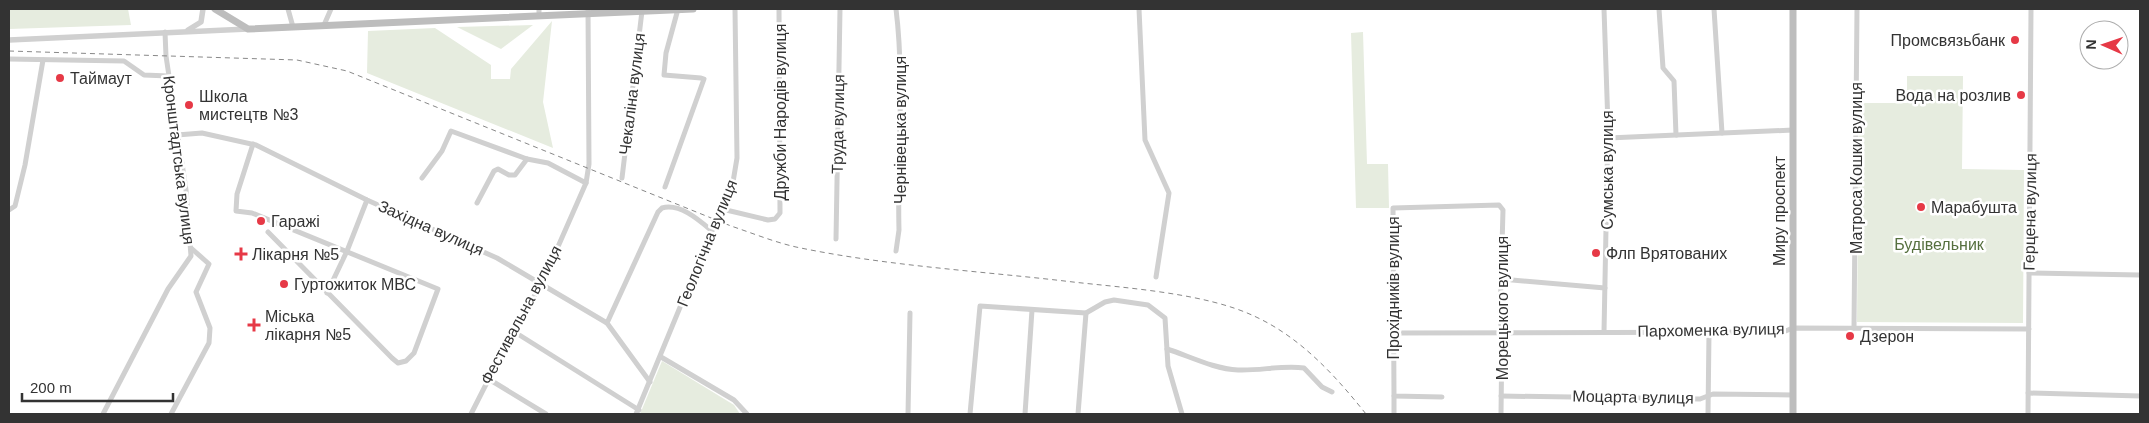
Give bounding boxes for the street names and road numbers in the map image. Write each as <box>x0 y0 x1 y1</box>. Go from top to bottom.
street label: Дружби Народів вулиця <box>772 24 789 200</box>
street label: Чекаліна вулиця <box>616 32 648 156</box>
street label: Чернівецька вулиця <box>892 56 909 204</box>
street label: Кронштадтська вулиця <box>160 74 198 246</box>
street label: Труда вулиця <box>829 74 847 174</box>
street label: Матроса Кошки вулиця <box>1848 82 1865 254</box>
street label: Сумська вулиця <box>1599 110 1616 230</box>
street label: Герцена вулиця <box>2020 153 2040 271</box>
street label: Миру проспект <box>1771 155 1788 266</box>
street label: Геологічна вулиця <box>674 177 740 309</box>
street label: Західна вулиця <box>376 197 486 259</box>
street label: Прохідників вулиця <box>1385 216 1402 360</box>
street label: Морецького вулиця <box>1494 236 1511 380</box>
street label: Фестивальна вулиця <box>477 243 565 387</box>
street label: Пархоменка вулиця <box>1637 320 1785 340</box>
street label: Моцарта вулиця <box>1572 387 1694 407</box>

